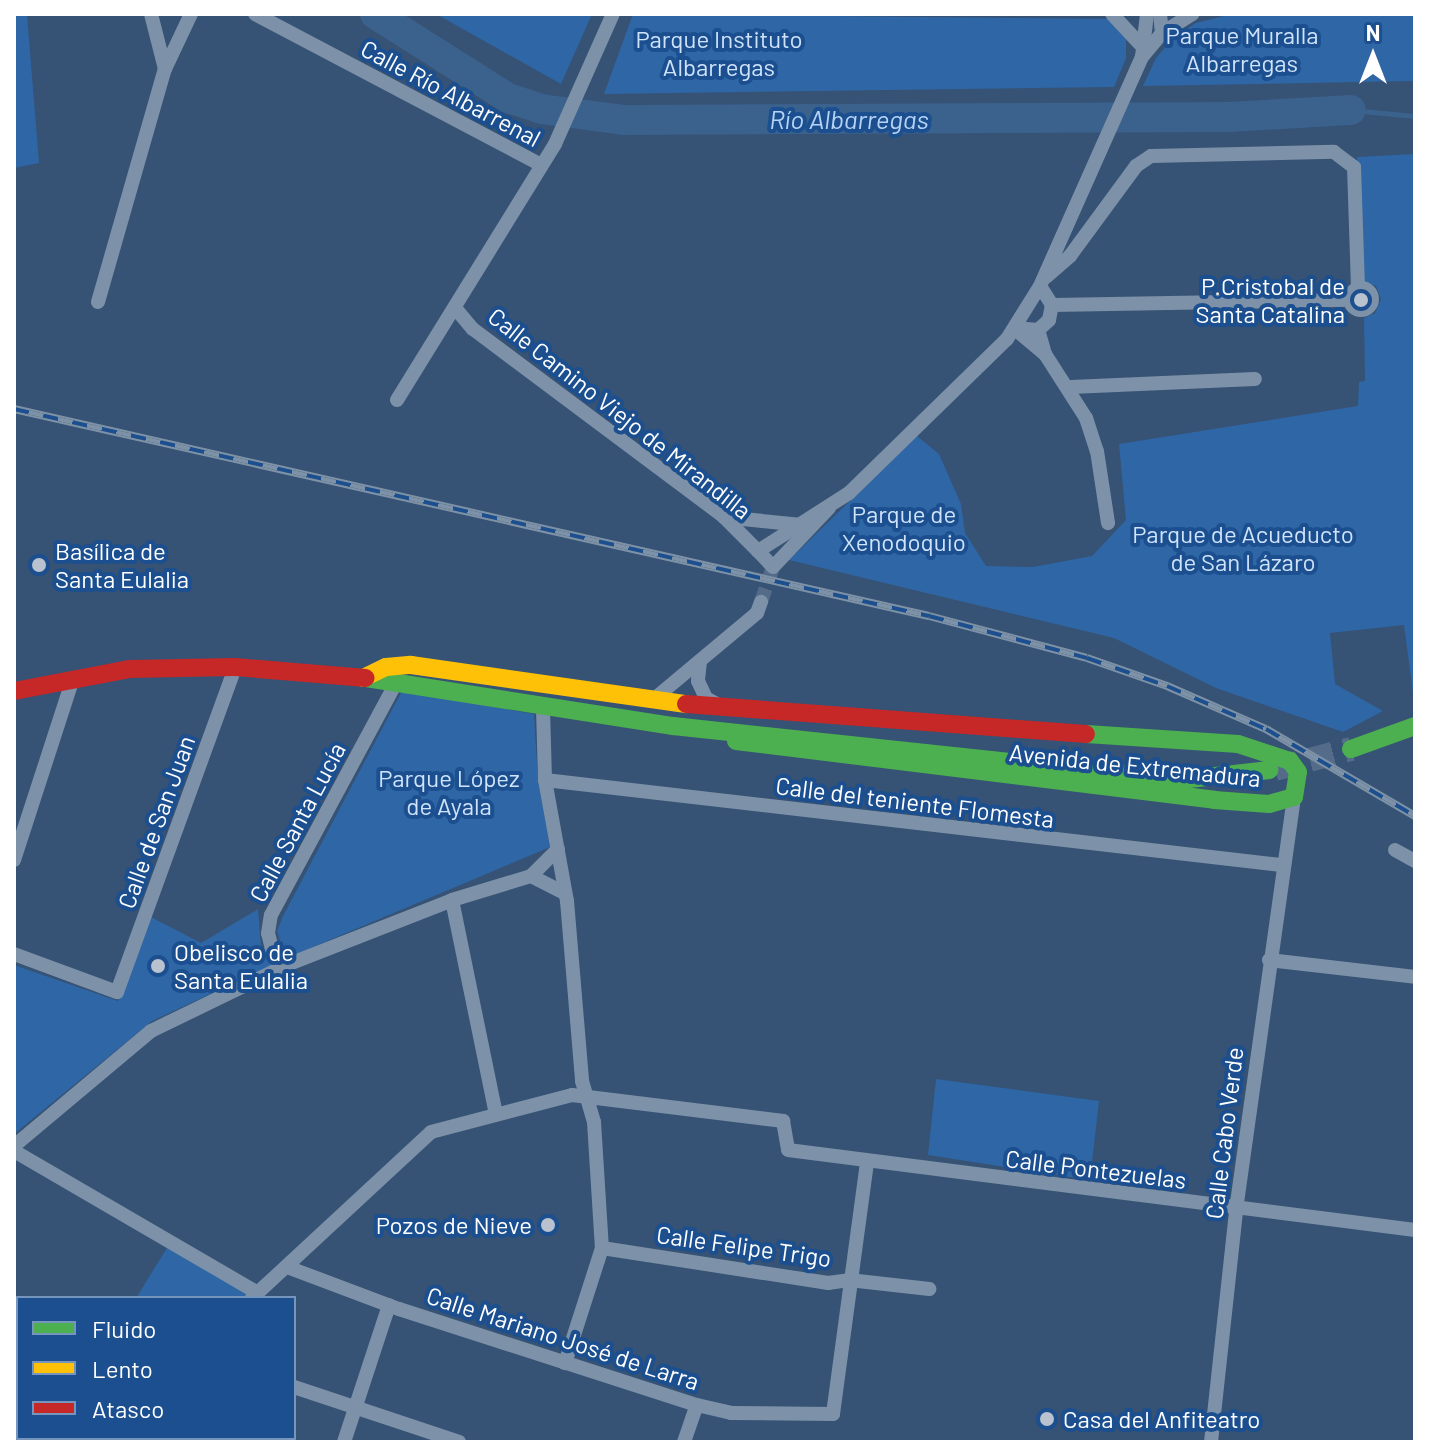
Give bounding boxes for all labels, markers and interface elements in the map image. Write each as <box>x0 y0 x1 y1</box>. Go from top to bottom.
north arrow <box>1333 16 1413 96</box>
text: N <box>1366 19 1380 45</box>
park label: Parque Muralla Albarregas <box>1166 21 1318 77</box>
park label: Parque Instituto Albarregas <box>635 25 803 81</box>
street label: Calle Río Albarrenal <box>356 34 546 152</box>
water label: Río Albarregas <box>769 103 929 135</box>
place label: P.Cristobal de Santa Catalina <box>1196 272 1345 328</box>
marker: P.Cristobal de Santa Catalina <box>1352 291 1370 309</box>
street label: Calle Camino Viejo de Mirandilla <box>483 301 757 525</box>
park label: Parque de Xenodoquio <box>842 500 966 556</box>
park label: Parque de Acueducto de San Lázaro <box>1132 520 1354 576</box>
place label: Basílica de Santa Eulalia <box>55 537 189 593</box>
marker: Basílica de Santa Eulalia <box>30 556 48 574</box>
street label: Calle de San Juan <box>111 732 201 912</box>
street label: Calle Santa Lucía <box>243 737 351 907</box>
street label: Avenida de Extremadura <box>1008 737 1262 793</box>
park label: Parque López de Ayala <box>378 764 520 820</box>
street label: Calle del teniente Flomesta <box>774 771 1056 833</box>
place label: Obelisco de Santa Eulalia <box>174 938 308 994</box>
marker: Obelisco de Santa Eulalia <box>149 957 167 975</box>
street label: Calle Cabo Verde <box>1199 1045 1249 1221</box>
street label: Calle Pontezuelas <box>1004 1144 1188 1194</box>
place label: Pozos de Nieve <box>376 1211 532 1239</box>
marker: Pozos de Nieve <box>539 1216 557 1234</box>
street label: Calle Felipe Trigo <box>655 1219 833 1273</box>
street label: Calle Mariano José de Larra <box>423 1280 703 1396</box>
legend <box>16 1296 296 1440</box>
text: Fluido <box>92 1314 156 1343</box>
text: Lento <box>92 1354 153 1383</box>
text: Atasco <box>92 1394 164 1423</box>
place label: Casa del Anfiteatro <box>1063 1405 1260 1433</box>
marker: Casa del Anfiteatro <box>1038 1410 1056 1428</box>

